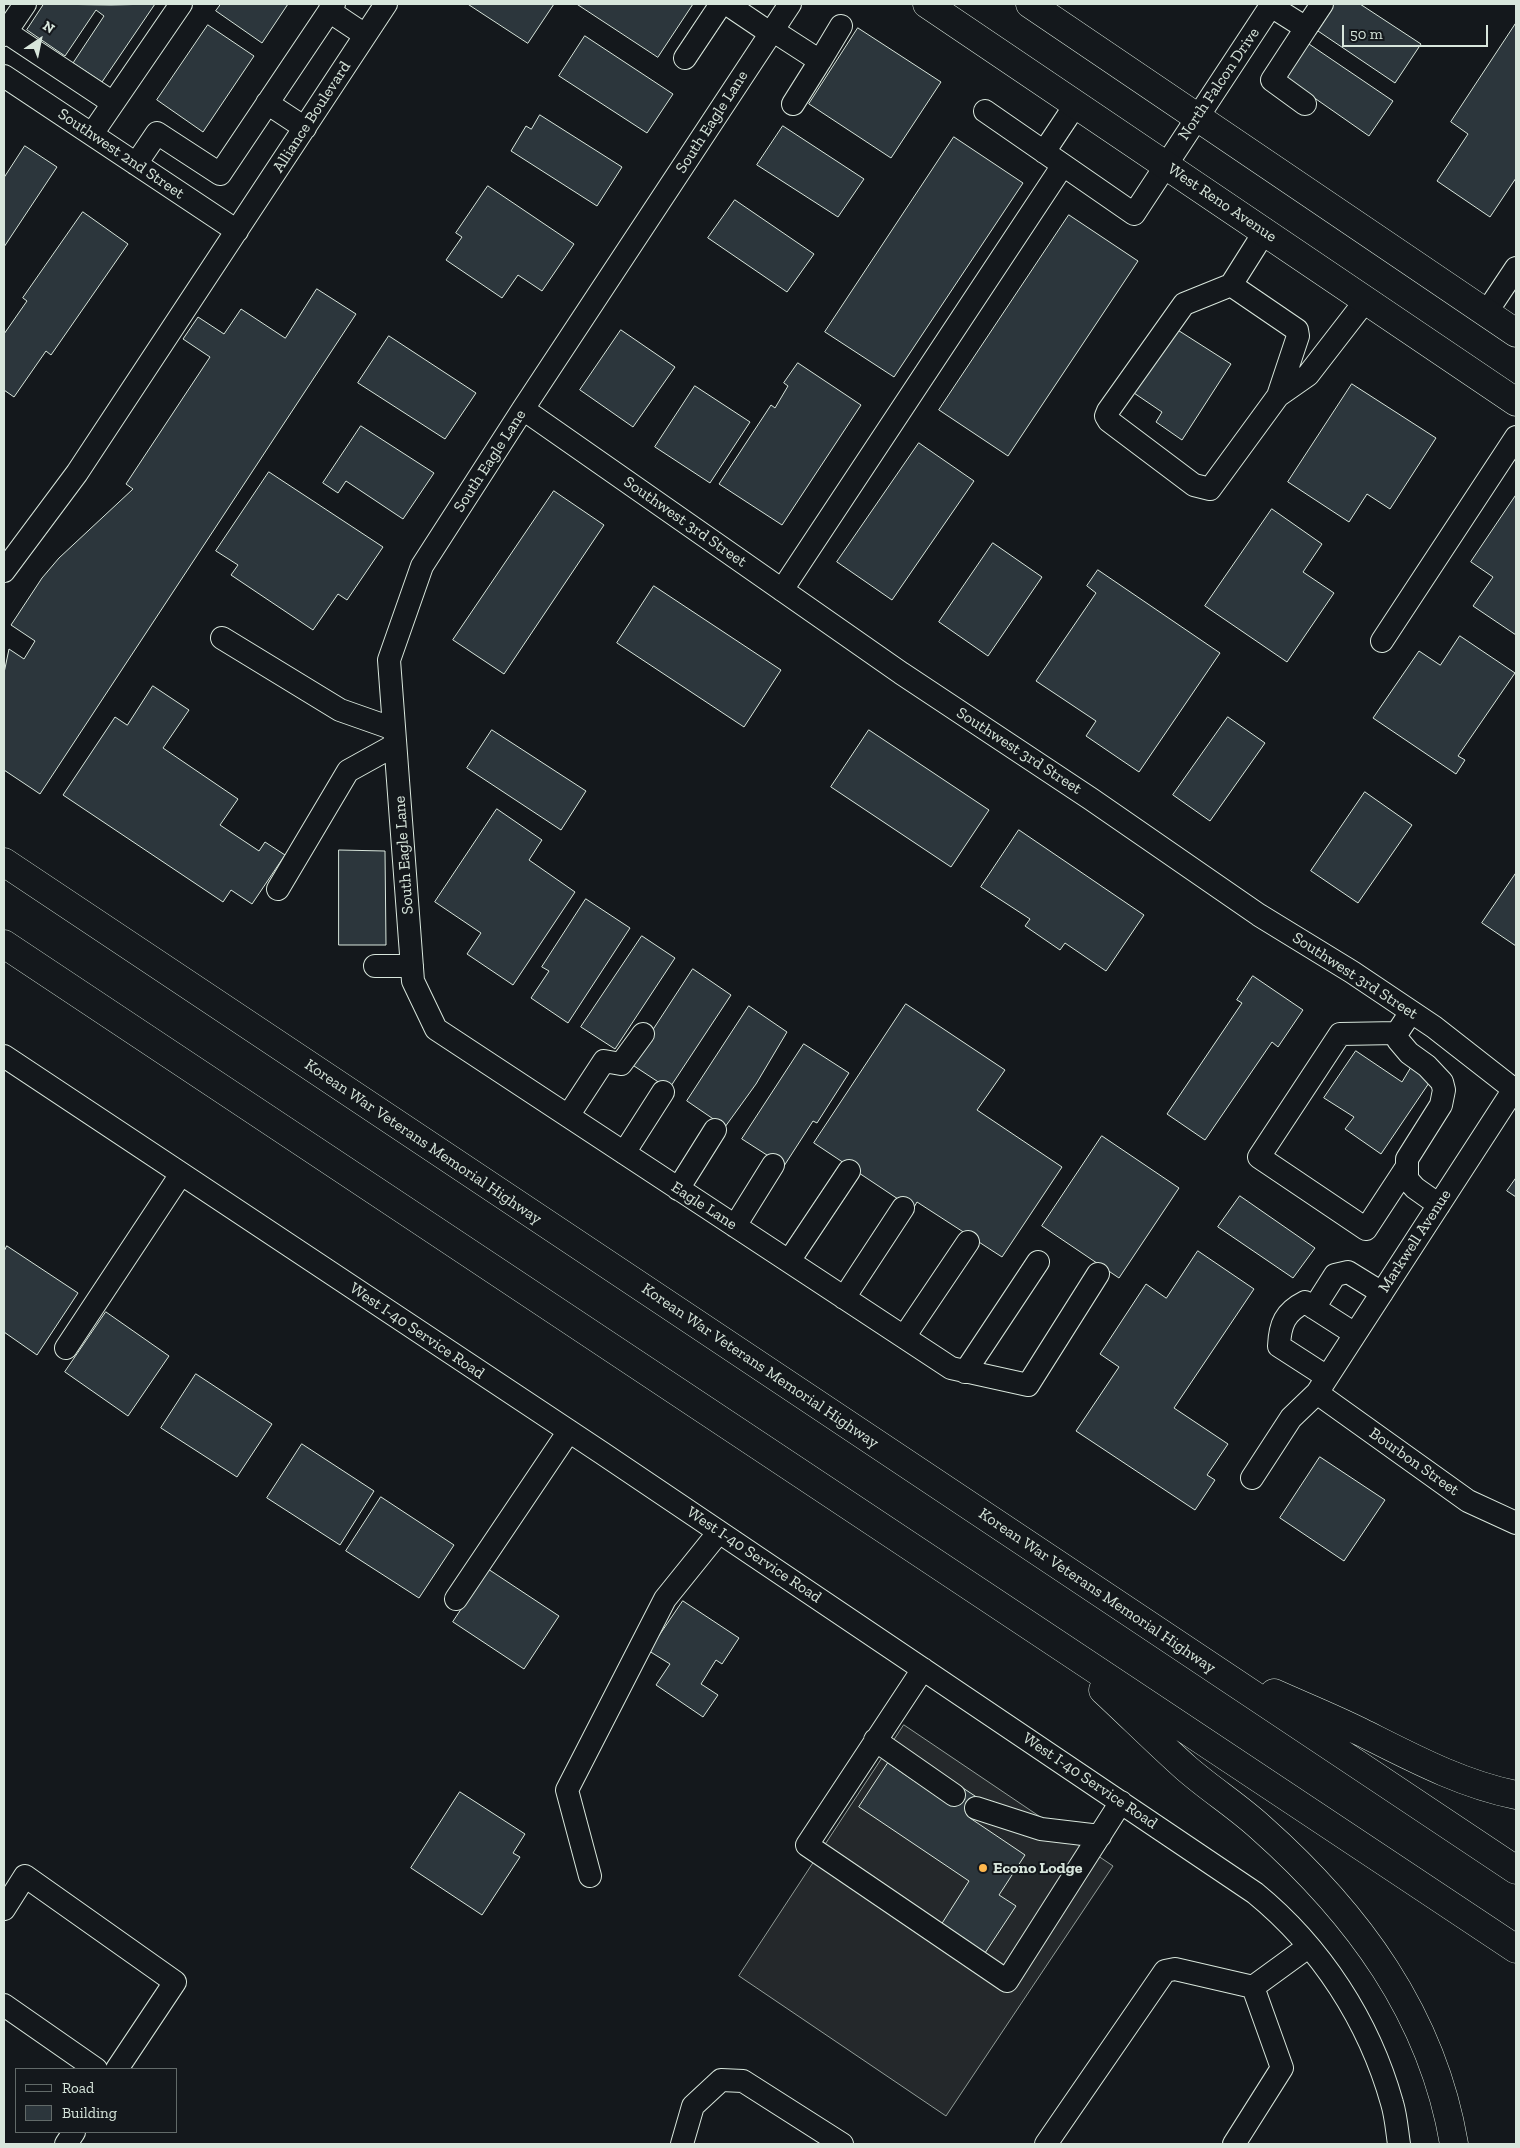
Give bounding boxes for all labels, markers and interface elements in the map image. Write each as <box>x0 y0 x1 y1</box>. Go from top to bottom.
north arrow <box>15 15 65 65</box>
scale bar <box>1345 15 1491 47</box>
text: N <box>39 17 58 37</box>
street label: North Falcon Drive <box>1174 24 1264 144</box>
text: 50 m <box>1350 25 1383 43</box>
street label: Alliance Boulevard <box>269 58 355 176</box>
street label: South Eagle Lane <box>672 67 752 177</box>
street label: Southwest 2nd Street <box>54 105 188 203</box>
street label: West Reno Avenue <box>1164 159 1280 247</box>
street label: South Eagle Lane <box>450 406 530 516</box>
street label: Southwest 3rd Street <box>620 472 750 572</box>
street label: Southwest 3rd Street <box>953 703 1085 799</box>
street label: South Eagle Lane <box>390 795 418 915</box>
street label: Southwest 3rd Street <box>1289 928 1421 1024</box>
street label: Korean War Veterans Memorial Highway <box>301 1055 545 1229</box>
street label: Eagle Lane <box>668 1178 740 1234</box>
street label: Markwell Avenue <box>1375 1186 1455 1296</box>
street label: West I-40 Service Road <box>346 1279 488 1383</box>
street label: Korean War Veterans Memorial Highway <box>638 1279 882 1453</box>
street label: Bourbon Street <box>1365 1424 1463 1500</box>
street label: West I-40 Service Road <box>683 1503 825 1607</box>
street label: Korean War Veterans Memorial Highway <box>975 1504 1219 1678</box>
street label: West I-40 Service Road <box>1019 1729 1161 1833</box>
place label: Econo Lodge <box>993 1858 1082 1878</box>
marker: Econo Lodge <box>977 1862 989 1874</box>
legend <box>15 2068 178 2133</box>
text: Road <box>62 2079 94 2097</box>
text: Building <box>62 2104 117 2122</box>

